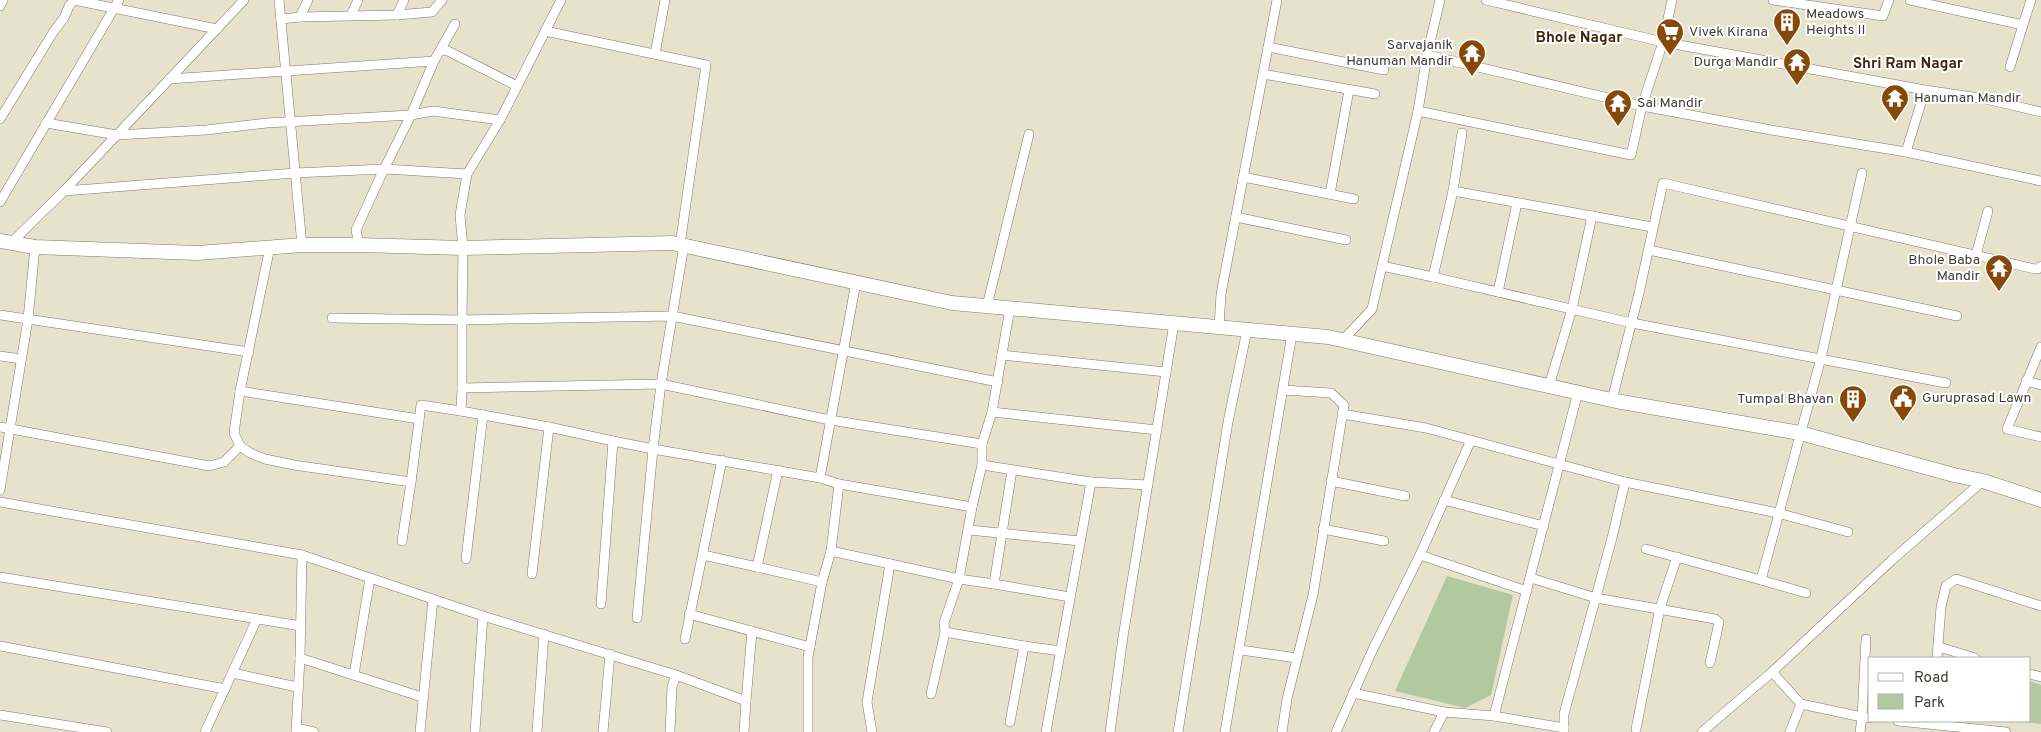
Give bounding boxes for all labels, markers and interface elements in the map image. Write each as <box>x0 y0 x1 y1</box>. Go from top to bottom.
place label: Meadows Heights II <box>1806 6 1865 39</box>
building icon: Meadows Heights II <box>1772 7 1802 46</box>
supermarket icon: Vivek Kirana <box>1655 17 1685 56</box>
place label: Vivek Kirana <box>1689 24 1768 41</box>
district label: Bhole Nagar <box>1536 29 1623 48</box>
place label: Sarvajanik Hanuman Mandir <box>1346 37 1454 70</box>
temple icon: Sarvajanik Hanuman Mandir <box>1457 38 1487 77</box>
temple icon: Durga Mandir <box>1782 47 1812 86</box>
place label: Durga Mandir <box>1693 54 1779 71</box>
district label: Shri Ram Nagar <box>1853 55 1964 74</box>
temple icon: Hanuman Mandir <box>1880 83 1910 122</box>
temple icon: Sai Mandir <box>1603 88 1633 127</box>
place label: Hanuman Mandir <box>1914 90 2021 107</box>
place label: Sai Mandir <box>1637 95 1703 112</box>
place label: Bhole Baba Mandir <box>1908 252 1981 285</box>
temple icon: Bhole Baba Mandir <box>1984 253 2014 292</box>
public building icon: Guruprasad Lawn <box>1888 383 1918 422</box>
building icon: Tumpal Bhavan <box>1838 384 1868 423</box>
place label: Guruprasad Lawn <box>1922 390 2031 407</box>
place label: Tumpal Bhavan <box>1737 391 1834 408</box>
legend <box>1868 657 2031 722</box>
text: Road <box>1914 669 1949 688</box>
text: Park <box>1914 694 1945 713</box>

